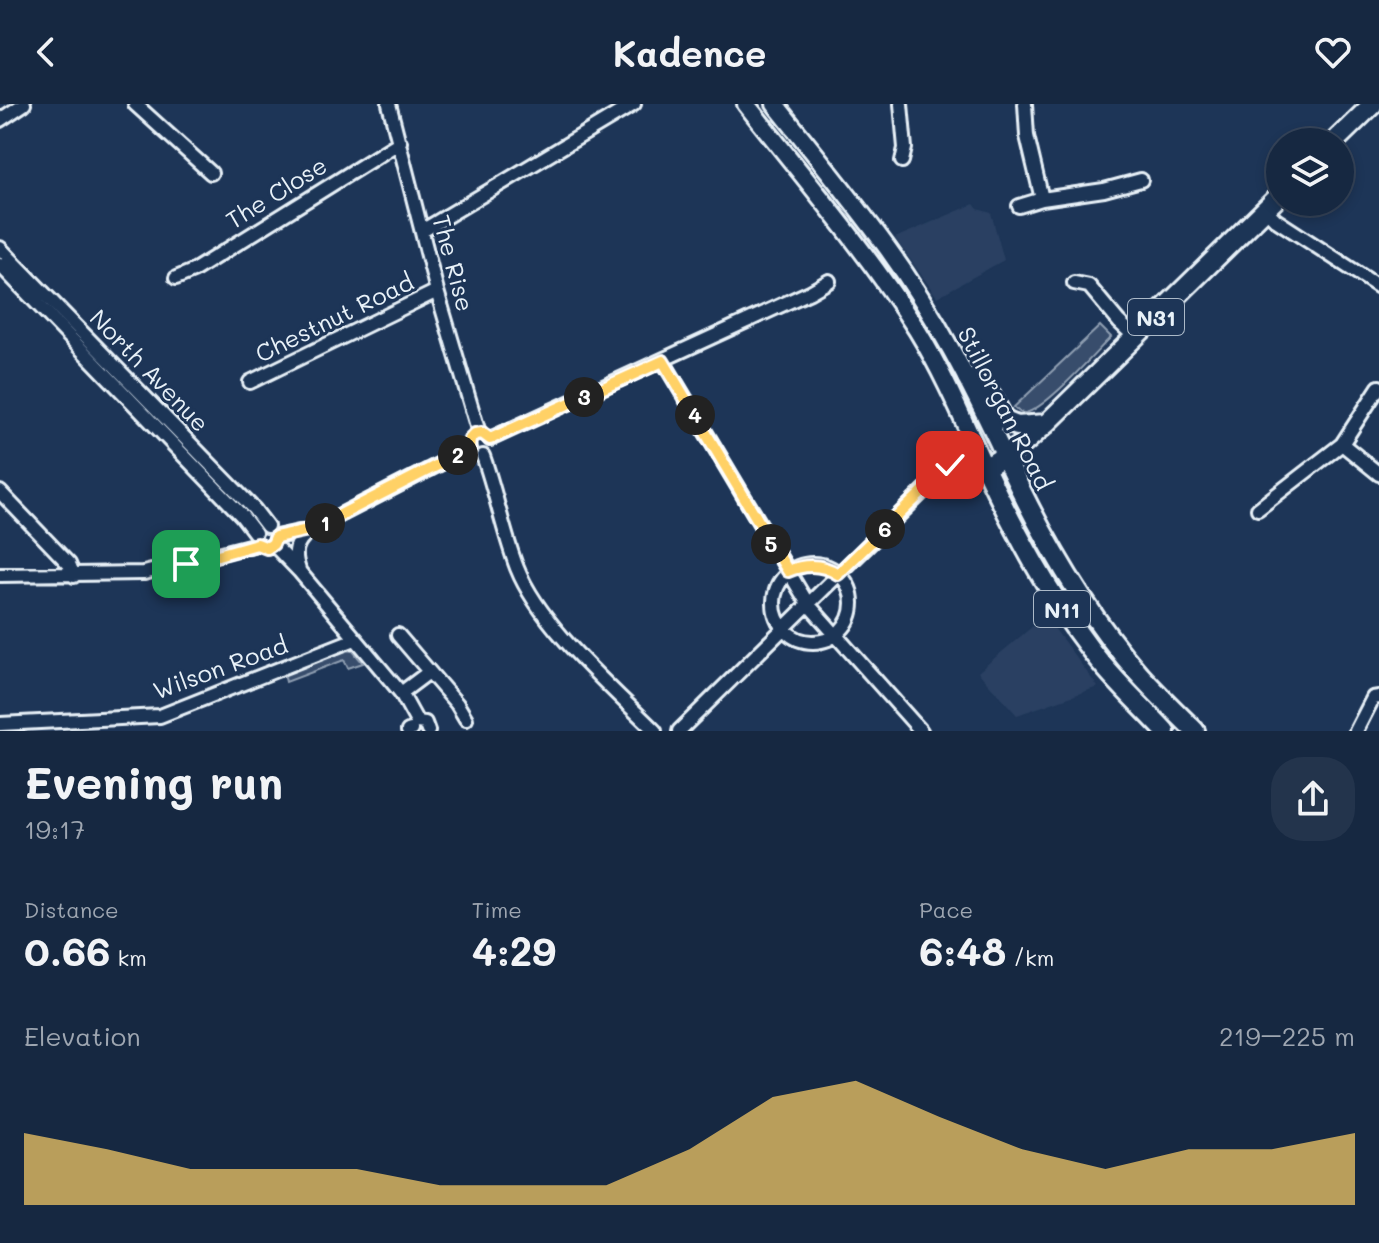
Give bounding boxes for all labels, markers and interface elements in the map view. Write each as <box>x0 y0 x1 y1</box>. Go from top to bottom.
text: Kadence <box>613 29 766 76</box>
icon: back <box>24 30 68 74</box>
icon: heart <box>1311 30 1355 74</box>
map controls <box>1266 128 1354 216</box>
button: layers <box>1266 128 1354 216</box>
street label: The Close <box>220 149 332 235</box>
street label: The Rise <box>426 211 482 315</box>
street label: Chestnut Road <box>250 265 418 369</box>
road number: N31 <box>1128 299 1184 335</box>
street label: North Avenue <box>84 302 216 438</box>
street label: Stillorgan Road <box>951 321 1061 495</box>
pin: 3 <box>564 377 604 417</box>
text: 3 <box>577 382 591 411</box>
pin: 4 <box>675 395 715 435</box>
text: 4 <box>688 400 702 429</box>
pin <box>916 431 984 499</box>
pin: 2 <box>438 435 478 475</box>
text: 2 <box>452 440 464 469</box>
icon: check <box>928 443 972 487</box>
pin: 1 <box>305 503 345 543</box>
text: 1 <box>320 508 330 537</box>
pin: 6 <box>865 509 905 549</box>
text: 6 <box>878 514 892 543</box>
pin: 5 <box>751 524 791 564</box>
text: 5 <box>765 529 777 558</box>
pin <box>152 530 220 598</box>
icon: arrive <box>164 542 208 586</box>
road number: N11 <box>1034 591 1090 627</box>
street label: Wilson Road <box>148 628 292 706</box>
text: Evening run <box>24 753 283 810</box>
button: share <box>1271 757 1355 841</box>
text: 19:17 <box>24 812 85 846</box>
text: Distance <box>24 895 119 924</box>
text: Time <box>472 895 522 924</box>
text: Pace <box>919 895 973 924</box>
text: 0.66 <box>24 924 110 976</box>
text: 4:29 <box>472 924 556 976</box>
text: 6:48 <box>919 924 1006 976</box>
text: km <box>110 943 147 972</box>
text: /km <box>1006 943 1054 972</box>
text: Elevation <box>24 1019 141 1053</box>
text: 219–225 m <box>1219 1019 1355 1053</box>

